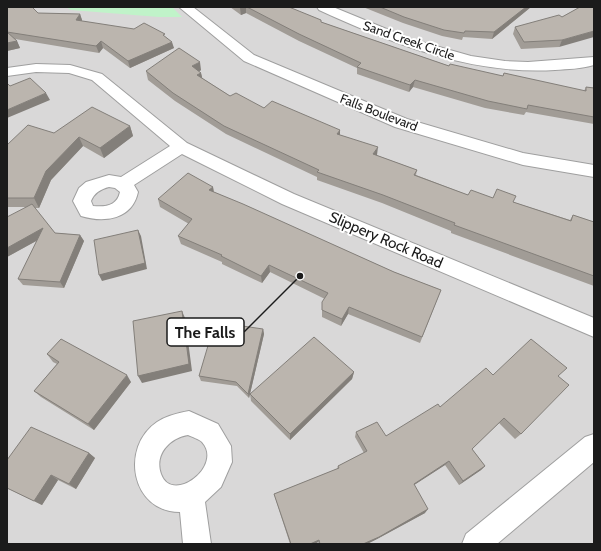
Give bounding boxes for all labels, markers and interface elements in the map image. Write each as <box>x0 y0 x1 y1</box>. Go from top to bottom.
street label: Sand Creek Circle <box>361 17 457 63</box>
street label: Falls Boulevard <box>338 90 420 134</box>
street label: Slippery Rock Road <box>326 208 446 272</box>
callout: The Falls <box>167 318 244 346</box>
text: The Falls <box>175 323 235 342</box>

